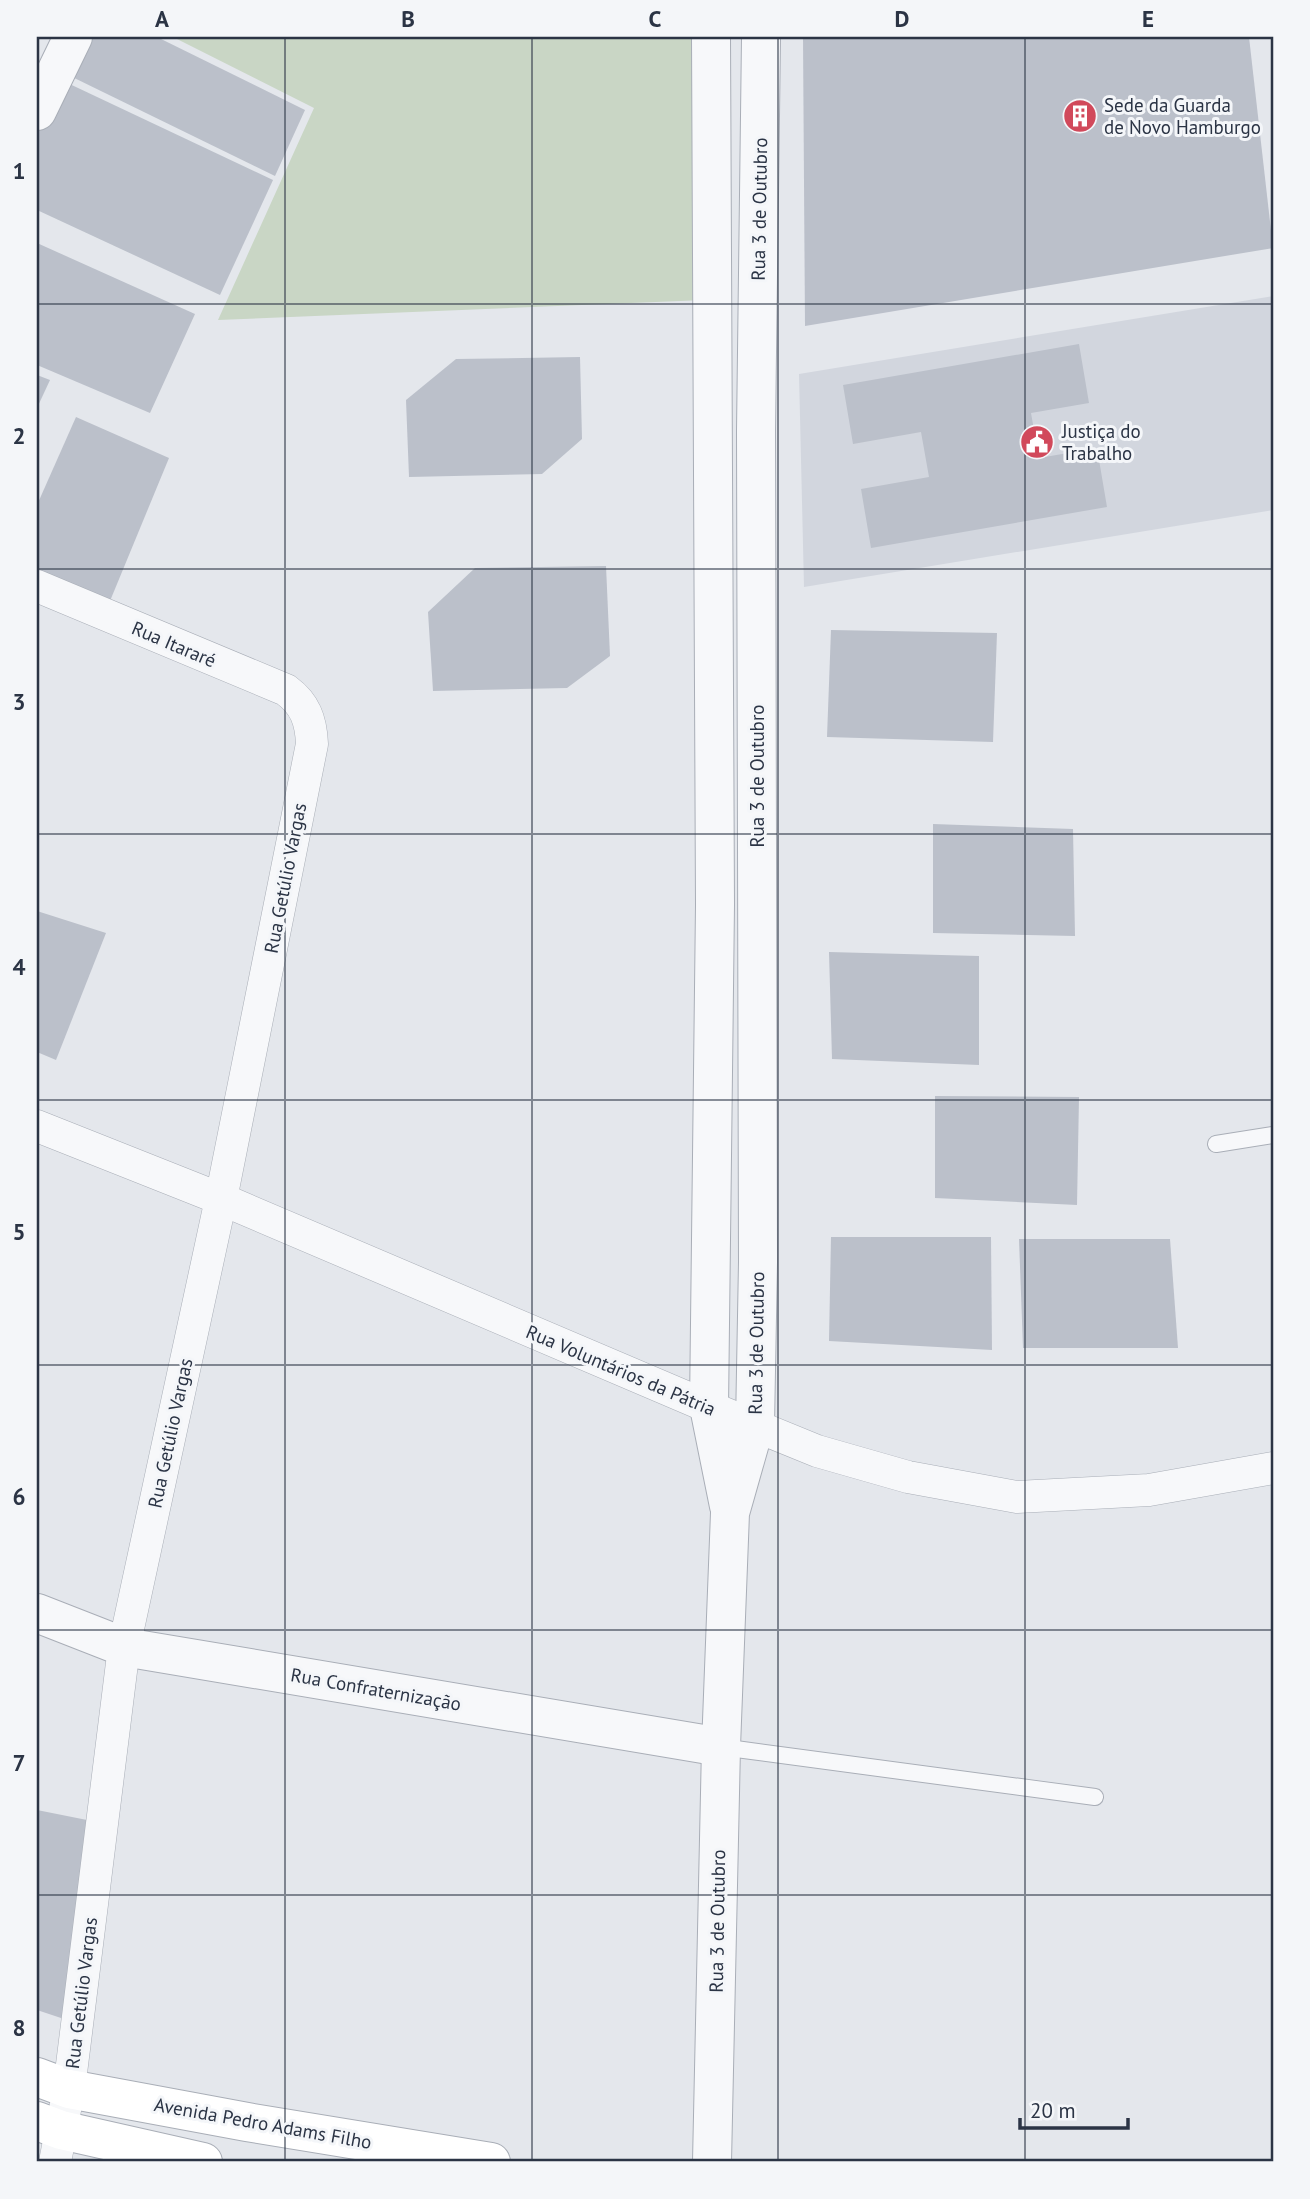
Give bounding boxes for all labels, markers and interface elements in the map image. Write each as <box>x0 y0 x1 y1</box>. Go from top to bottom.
text: A <box>155 4 169 33</box>
text: B <box>401 4 415 33</box>
text: C <box>649 4 662 33</box>
text: D <box>895 4 909 33</box>
text: E <box>1142 4 1154 33</box>
place label: Sede da Guarda de Novo Hamburgo <box>1104 93 1261 139</box>
building icon: Sede da Guarda de Novo Hamburgo <box>1061 97 1099 135</box>
street label: Rua 3 de Outubro <box>746 137 772 281</box>
text: 1 <box>12 156 26 185</box>
place label: Justiça do Trabalho <box>1061 419 1141 465</box>
text: 2 <box>12 421 26 450</box>
public building icon: Justiça do Trabalho <box>1018 423 1056 461</box>
street label: Rua Itararé <box>128 616 220 672</box>
text: 3 <box>12 687 26 716</box>
street label: Rua 3 de Outubro <box>745 704 769 848</box>
street label: Rua Getúlio Vargas <box>259 801 311 955</box>
text: 4 <box>12 952 26 981</box>
text: 5 <box>12 1217 26 1246</box>
street label: Rua 3 de Outubro <box>743 1271 769 1415</box>
street label: Rua Voluntários da Pátria <box>523 1319 719 1421</box>
street label: Rua Getúlio Vargas <box>142 1356 198 1510</box>
text: 6 <box>12 1482 26 1511</box>
street label: Rua Confraternização <box>289 1662 463 1716</box>
text: 7 <box>12 1748 26 1777</box>
street label: Rua 3 de Outubro <box>704 1849 730 1993</box>
street label: Rua Getúlio Vargas <box>60 1916 102 2070</box>
text: 8 <box>12 2013 26 2042</box>
scale bar <box>1020 2087 1128 2131</box>
street label: Avenida Pedro Adams Filho <box>152 2092 374 2154</box>
text: 20 m <box>1030 2097 1076 2124</box>

